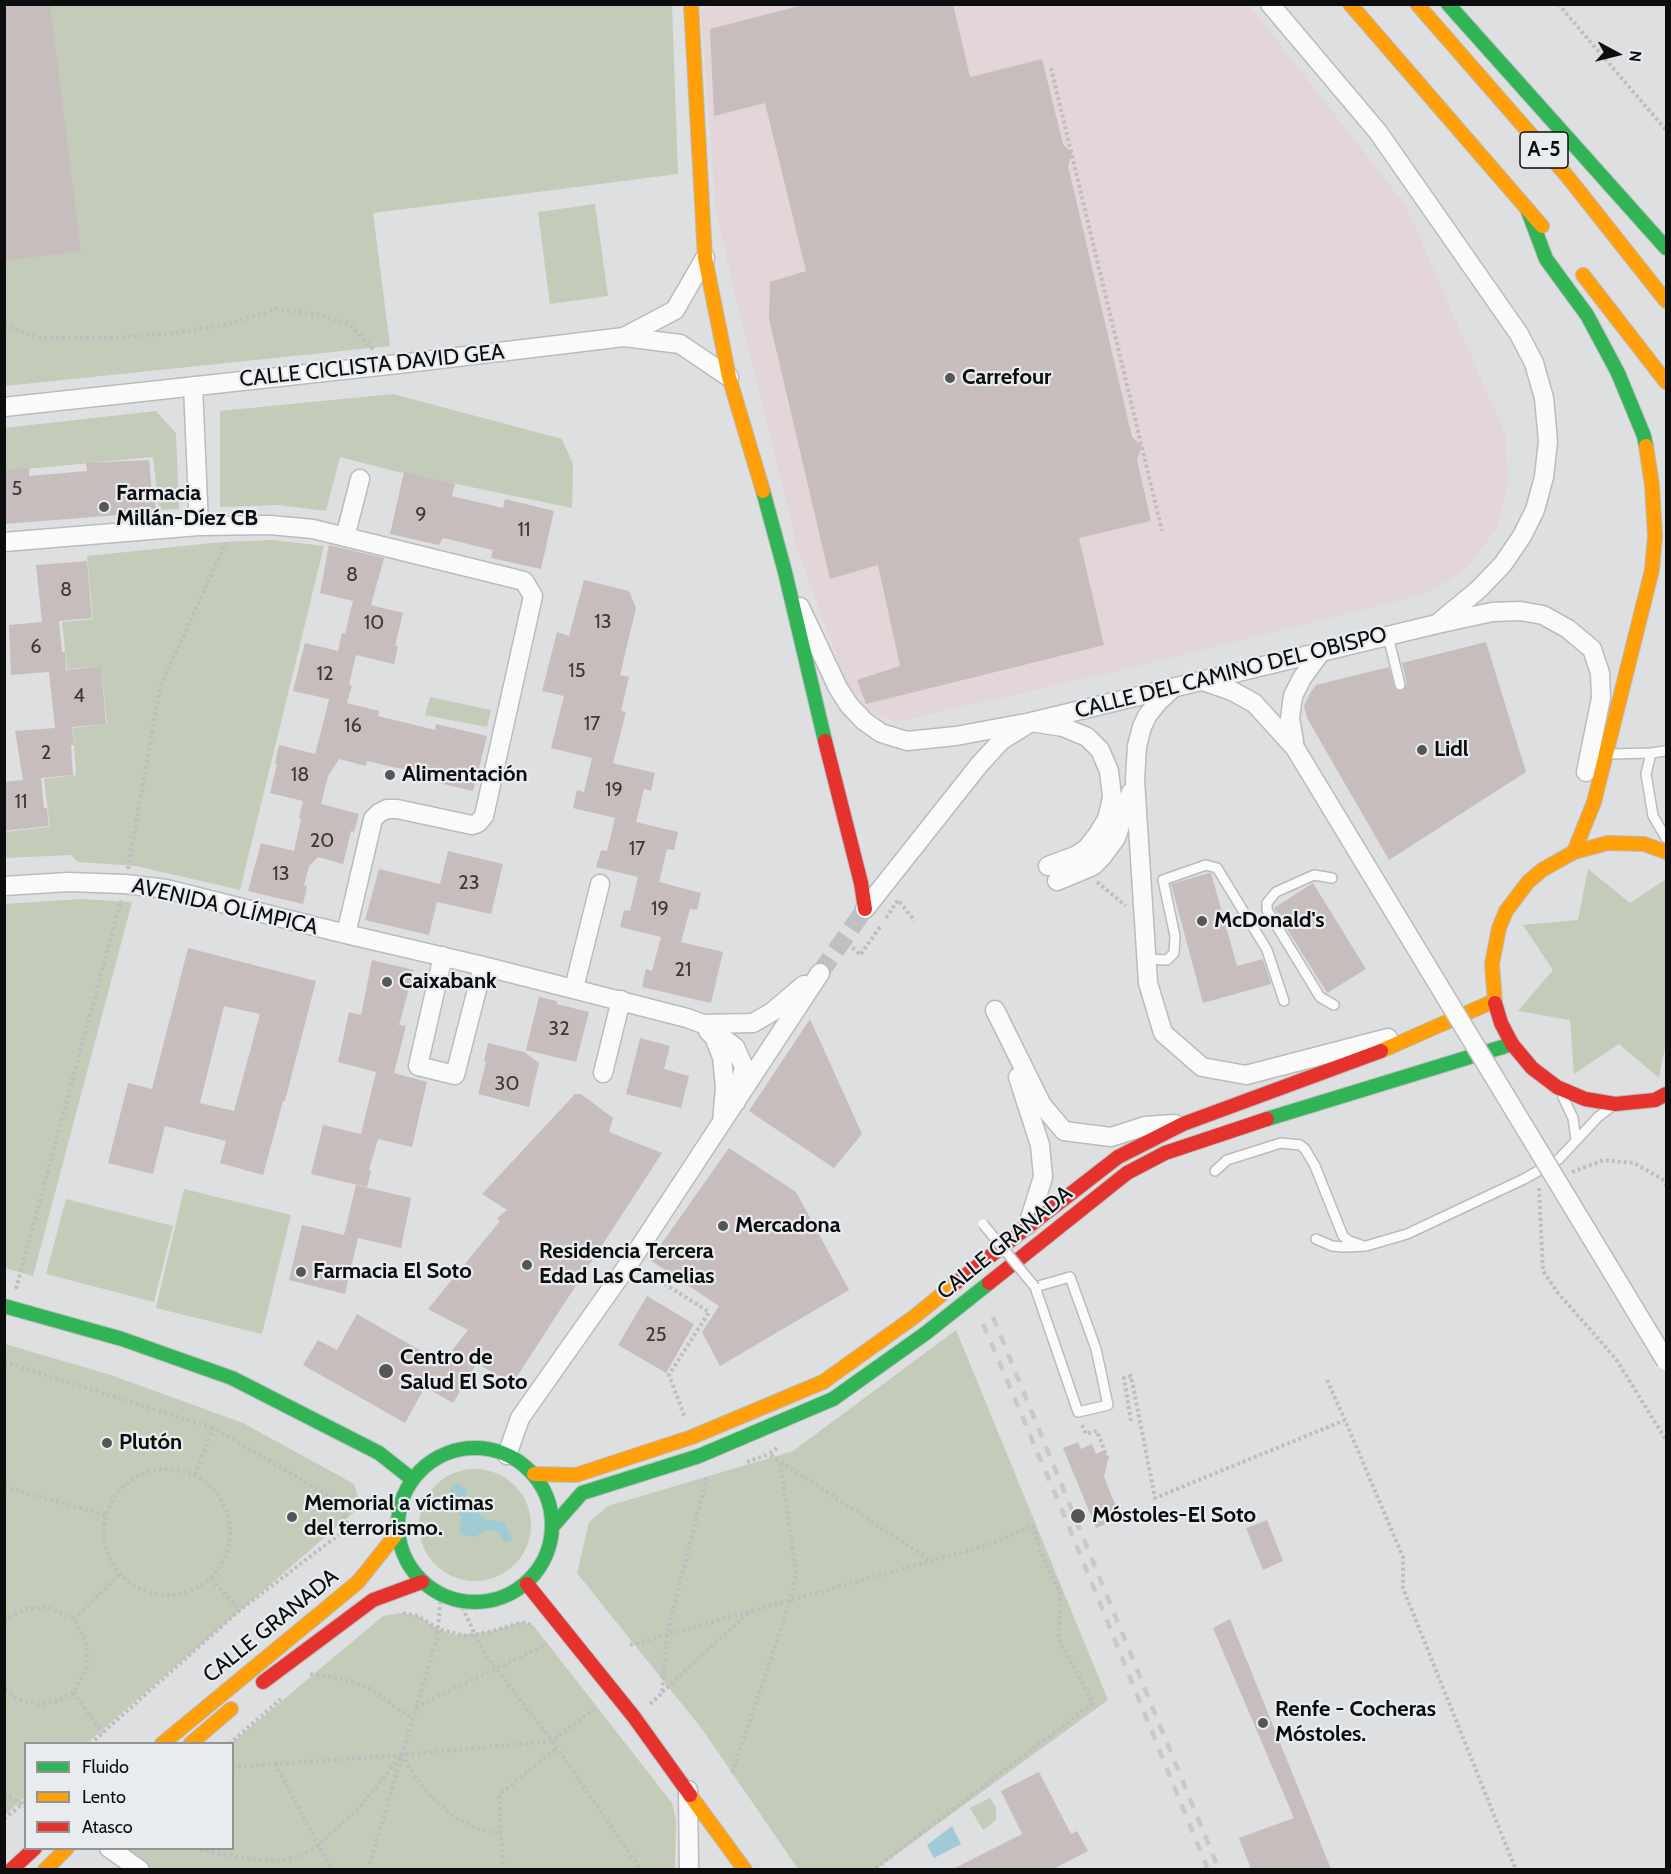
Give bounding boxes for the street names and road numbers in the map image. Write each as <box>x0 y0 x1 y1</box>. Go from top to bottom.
road number: A-5 <box>1520 132 1568 168</box>
street label: CALLE CICLISTA DAVID GEA <box>238 339 506 393</box>
street label: CALLE DEL CAMINO DEL OBISPO <box>1072 621 1390 725</box>
street label: AVENIDA OLÍMPICA <box>130 873 320 941</box>
street label: CALLE GRANADA <box>932 1180 1078 1306</box>
street label: CALLE GRANADA <box>198 1563 344 1689</box>

